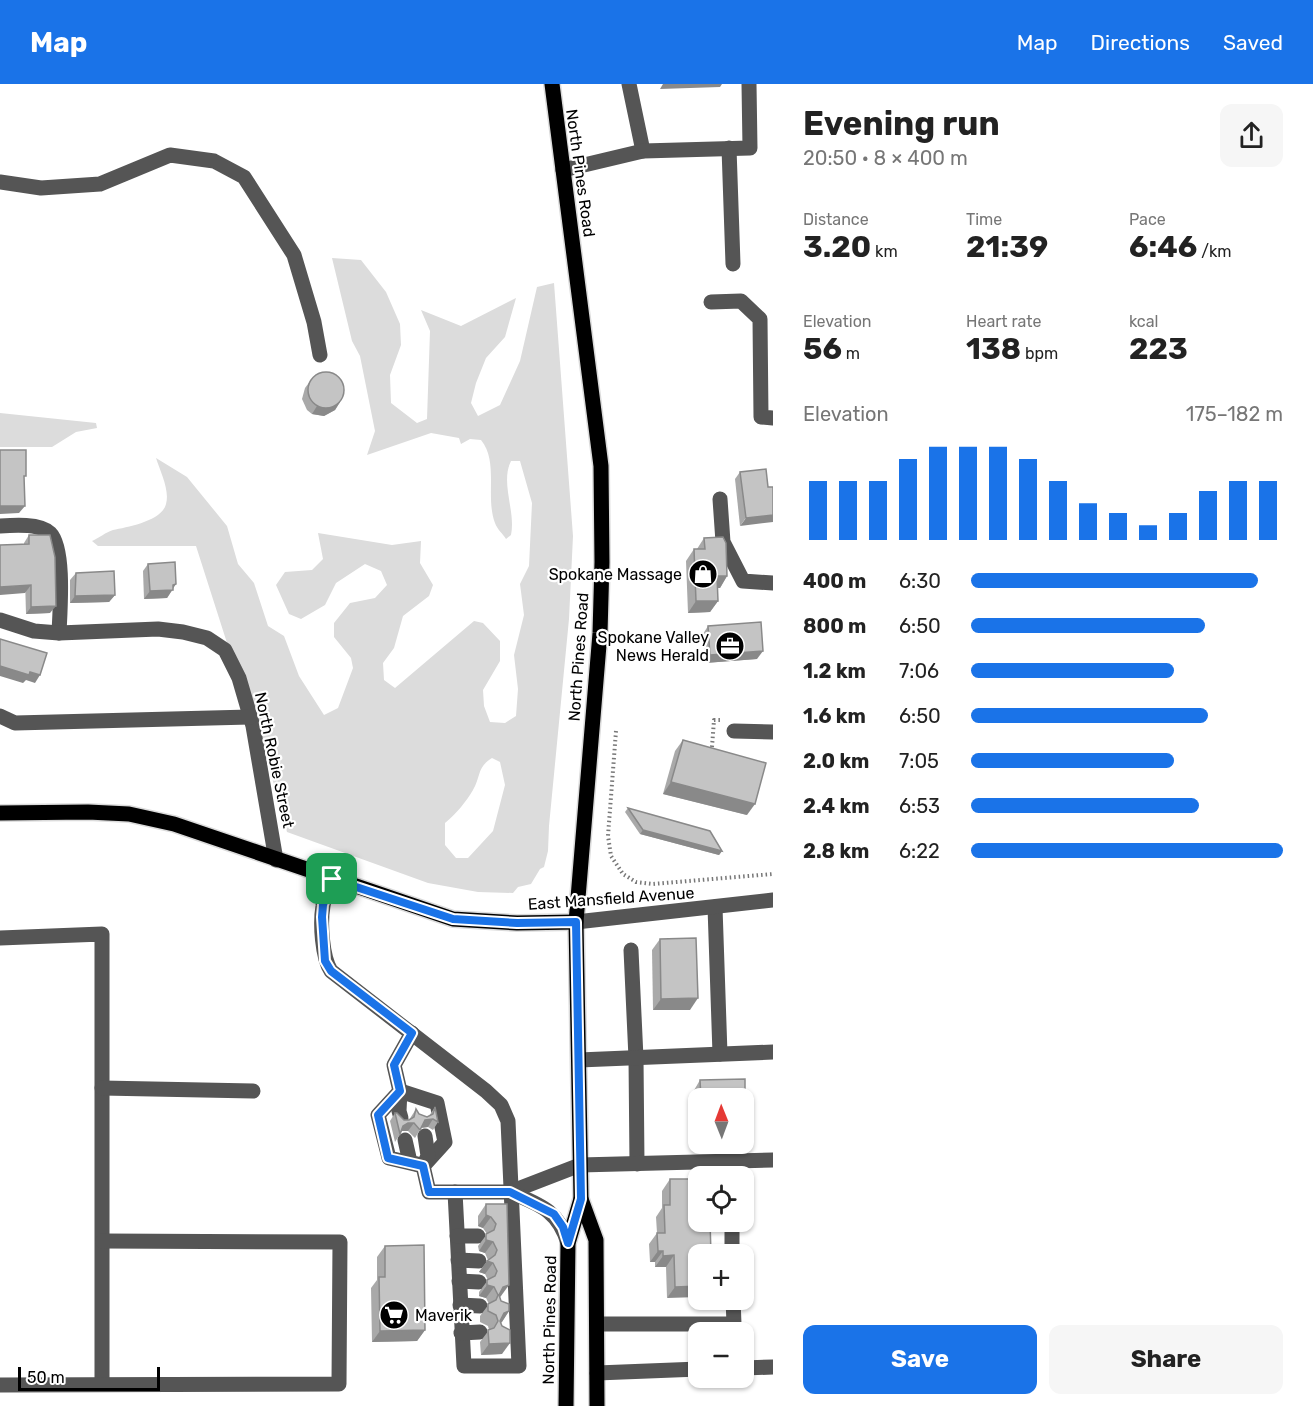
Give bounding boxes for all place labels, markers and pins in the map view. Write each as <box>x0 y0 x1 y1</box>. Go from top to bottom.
shop icon: Spokane Massage <box>687 558 719 590</box>
place label: Spokane Massage <box>549 565 682 584</box>
place label: Spokane Valley News Herald <box>598 628 709 665</box>
office icon: Spokane Valley News Herald <box>714 630 746 662</box>
pin <box>306 853 357 904</box>
supermarket icon: Maverik <box>378 1299 410 1331</box>
place label: Maverik <box>415 1306 473 1325</box>

